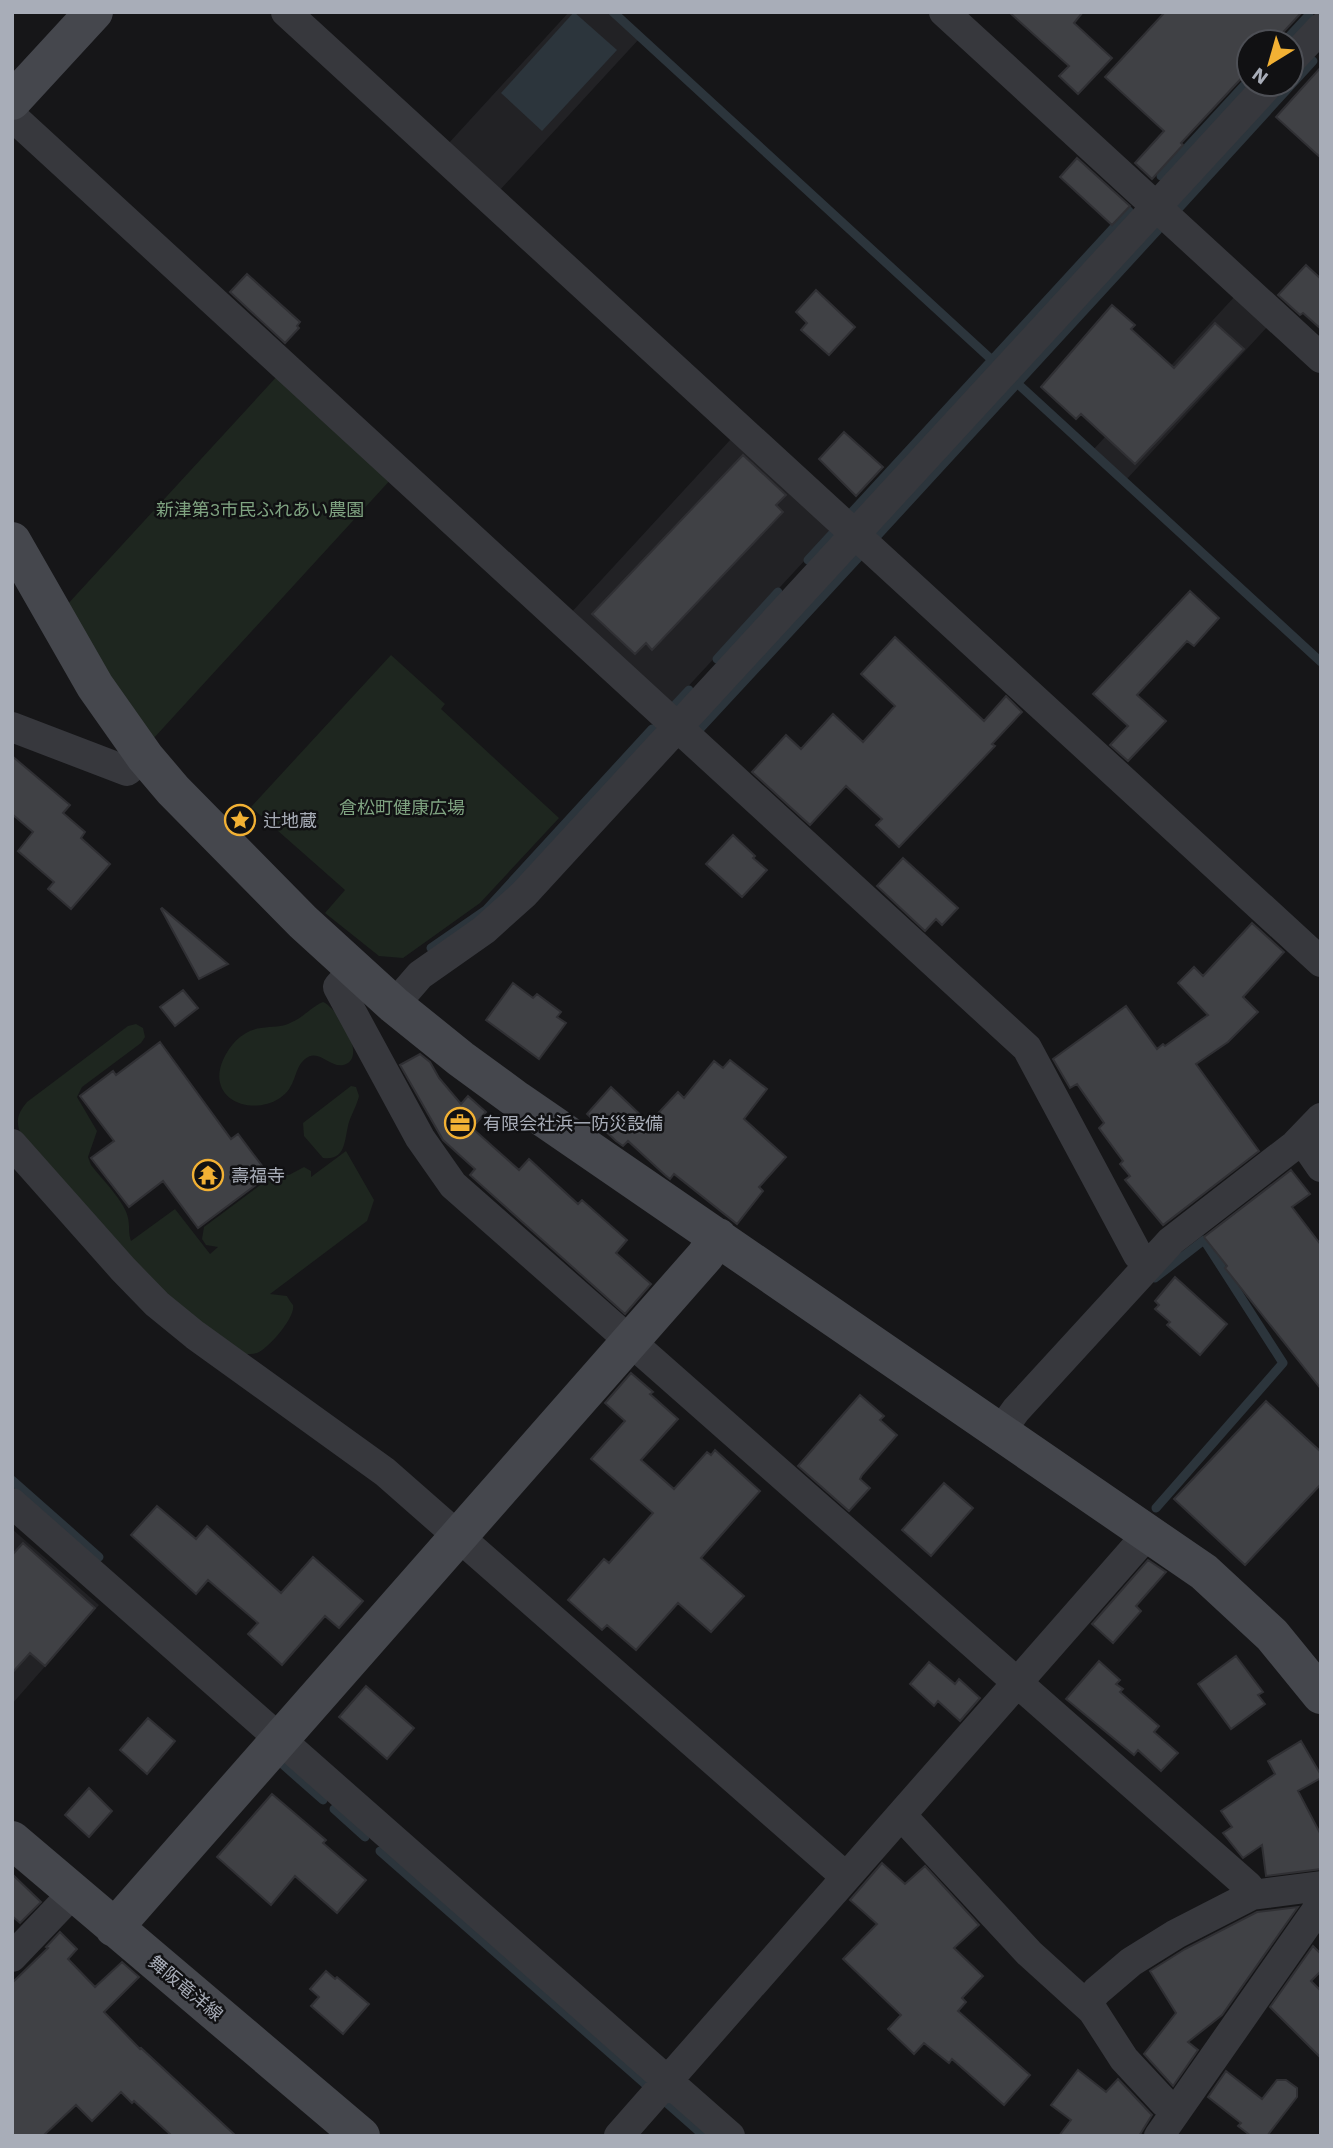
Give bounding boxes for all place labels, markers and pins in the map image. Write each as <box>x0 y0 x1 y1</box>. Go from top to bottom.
place icon: 辻地蔵 <box>223 803 257 837</box>
place label: 辻地蔵 <box>263 810 317 831</box>
office icon: 有限会社浜一防災設備 <box>443 1106 477 1140</box>
place label: 有限会社浜一防災設備 <box>483 1113 663 1134</box>
temple icon: 壽福寺 <box>191 1158 225 1192</box>
place label: 壽福寺 <box>231 1165 285 1186</box>

